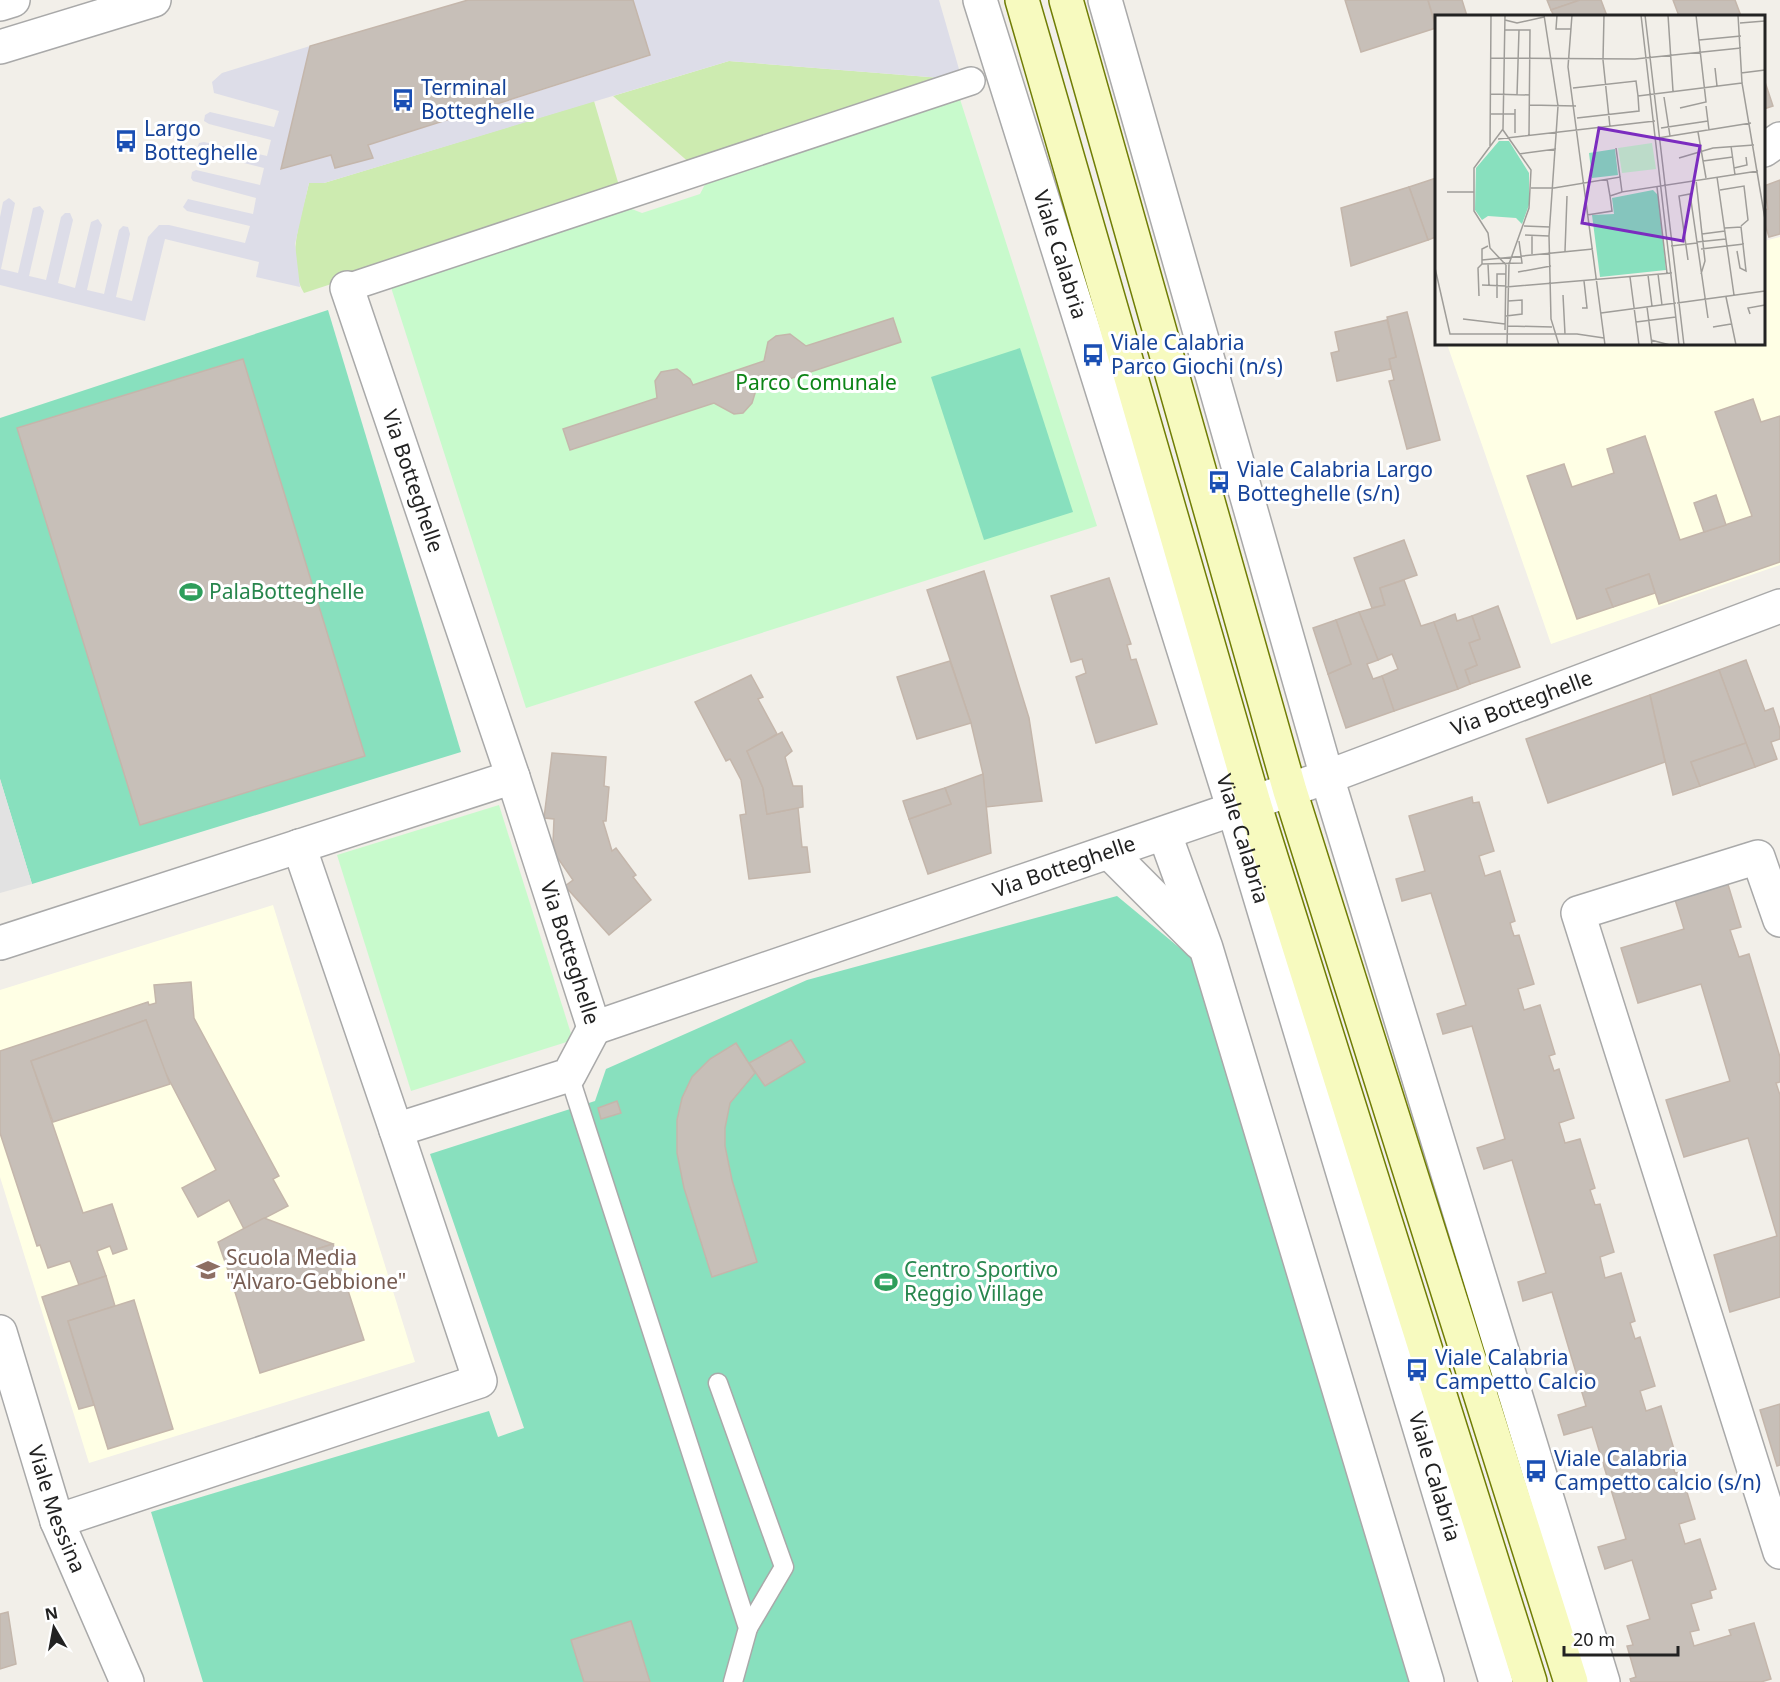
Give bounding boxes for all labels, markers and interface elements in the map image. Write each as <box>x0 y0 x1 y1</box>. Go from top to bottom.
inset map <box>1435 15 1765 345</box>
place label: Terminal Botteghelle <box>421 73 535 125</box>
bus stop icon: Terminal Botteghelle <box>390 87 416 113</box>
place label: Largo Botteghelle <box>144 114 258 166</box>
bus stop icon: Largo Botteghelle <box>113 128 139 154</box>
street label: Viale Calabria <box>1027 187 1094 322</box>
place label: Viale Calabria Parco Giochi (n/s) <box>1111 328 1283 380</box>
bus stop icon: Viale Calabria Parco Giochi (n/s) <box>1080 342 1106 368</box>
park label: Parco Comunale <box>735 368 897 396</box>
street label: Via Botteghelle <box>376 406 451 556</box>
place label: Viale Calabria Largo Botteghelle (s/n) <box>1237 455 1433 507</box>
bus stop icon: Viale Calabria Largo Botteghelle (s/n) <box>1206 469 1232 495</box>
place label: PalaBotteghelle <box>209 577 364 605</box>
sports icon: PalaBotteghelle <box>178 579 204 605</box>
street label: Via Botteghelle <box>1447 663 1596 742</box>
street label: Viale Calabria <box>1211 770 1276 907</box>
street label: Via Botteghelle <box>989 829 1139 903</box>
street label: Via Botteghelle <box>534 877 607 1028</box>
place label: Scuola Media "Alvaro-Gebbione" <box>226 1243 406 1295</box>
place label: Centro Sportivo Reggio Village <box>904 1255 1058 1307</box>
school or university icon: Scuola Media "Alvaro-Gebbione" <box>195 1257 221 1283</box>
sports icon: Centro Sportivo Reggio Village <box>873 1269 899 1295</box>
place label: Viale Calabria Campetto Calcio <box>1435 1343 1596 1395</box>
bus stop icon: Viale Calabria Campetto Calcio <box>1404 1357 1430 1383</box>
street label: Viale Calabria <box>1403 1408 1468 1544</box>
street label: Viale Messina <box>22 1442 93 1577</box>
place label: Viale Calabria Campetto calcio (s/n) <box>1554 1444 1761 1496</box>
bus stop icon: Viale Calabria Campetto calcio (s/n) <box>1523 1458 1549 1484</box>
north arrow <box>24 1598 84 1658</box>
text: N <box>43 1601 60 1625</box>
scale bar <box>1564 1619 1678 1657</box>
text: 20 m <box>1573 1627 1615 1651</box>

